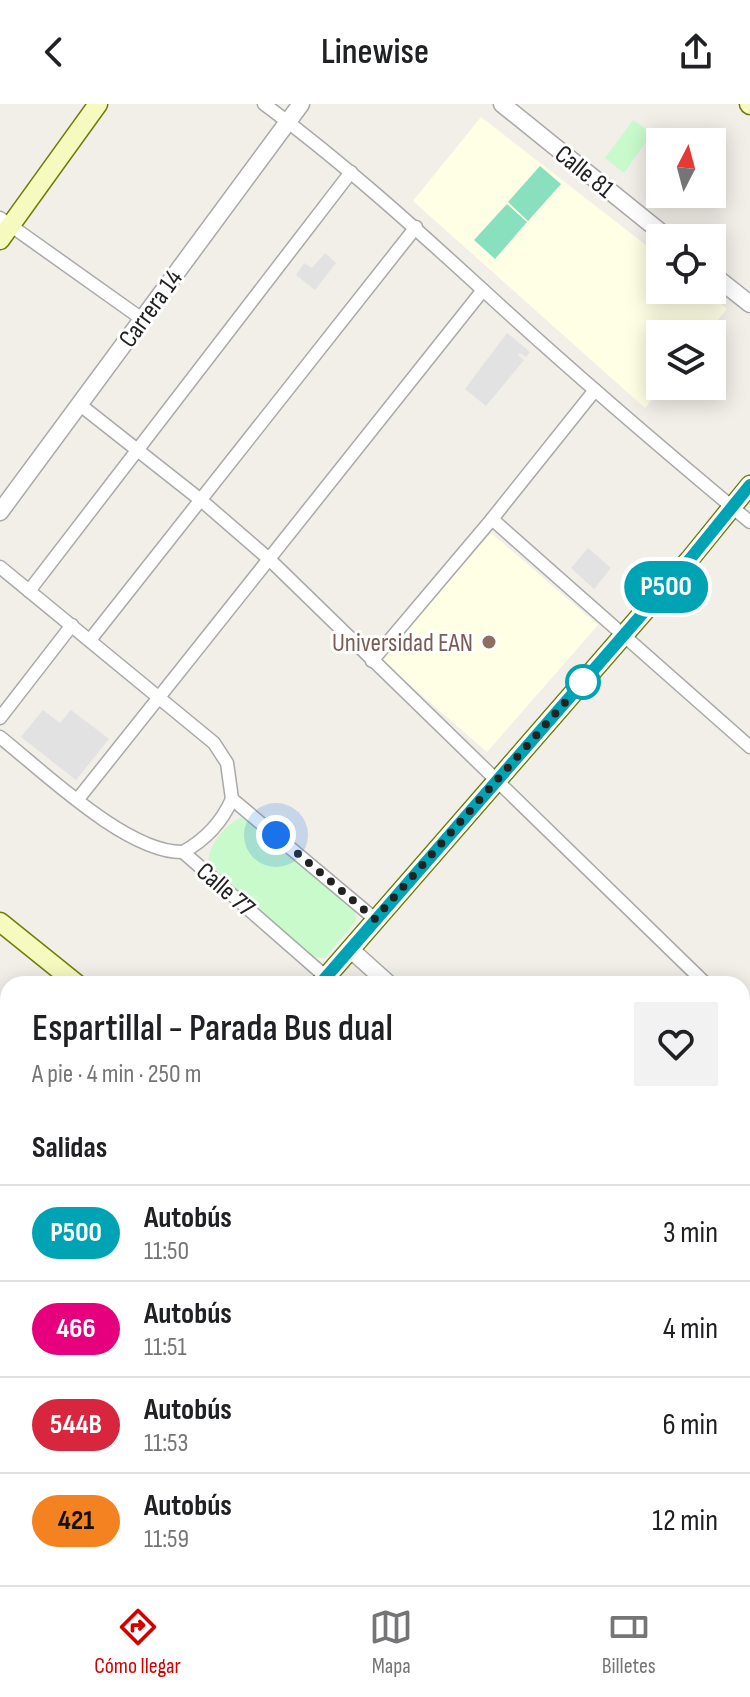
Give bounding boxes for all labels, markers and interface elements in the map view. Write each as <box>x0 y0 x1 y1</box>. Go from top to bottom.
icon: back <box>32 30 76 74</box>
icon: share <box>674 30 718 74</box>
text: Linewise <box>321 31 429 74</box>
north arrow <box>646 128 726 208</box>
map controls <box>646 128 726 400</box>
street label: Calle 81 <box>548 139 620 205</box>
button: locate <box>646 224 726 304</box>
street label: Carrera 14 <box>113 264 190 354</box>
button: layers <box>646 320 726 400</box>
line badge: P500 <box>610 561 722 613</box>
text: P500 <box>640 570 692 603</box>
place label: Universidad EAN <box>332 628 473 659</box>
marker: Universidad EAN <box>480 633 498 651</box>
unlabelled marker <box>566 665 600 699</box>
your location <box>256 815 296 855</box>
street label: Calle 77 <box>189 856 261 924</box>
button: heart <box>634 1002 718 1086</box>
text: Espartillal - Parada Bus dual <box>32 1006 393 1051</box>
text: A pie · 4 min · 250 m <box>32 1059 201 1090</box>
text: Salidas <box>32 1130 107 1166</box>
text: Autobús <box>144 1200 232 1236</box>
text: 3 min <box>663 1215 718 1251</box>
text: P500 <box>50 1216 102 1249</box>
text: 11:50 <box>144 1236 189 1267</box>
text: Autobús <box>144 1296 232 1332</box>
text: 4 min <box>663 1311 718 1347</box>
text: 466 <box>56 1312 96 1345</box>
text: 11:51 <box>144 1332 187 1363</box>
text: Autobús <box>144 1392 232 1428</box>
text: 6 min <box>662 1407 718 1443</box>
text: 544B <box>50 1408 102 1441</box>
text: 11:53 <box>144 1428 188 1459</box>
text: Autobús <box>144 1488 232 1524</box>
text: 12 min <box>652 1503 718 1539</box>
text: 421 <box>58 1504 94 1537</box>
text: 11:59 <box>144 1524 189 1555</box>
tab: Cómo llegar <box>94 1605 181 1680</box>
tab: Mapa <box>369 1605 413 1680</box>
tab: Billetes <box>602 1605 656 1680</box>

